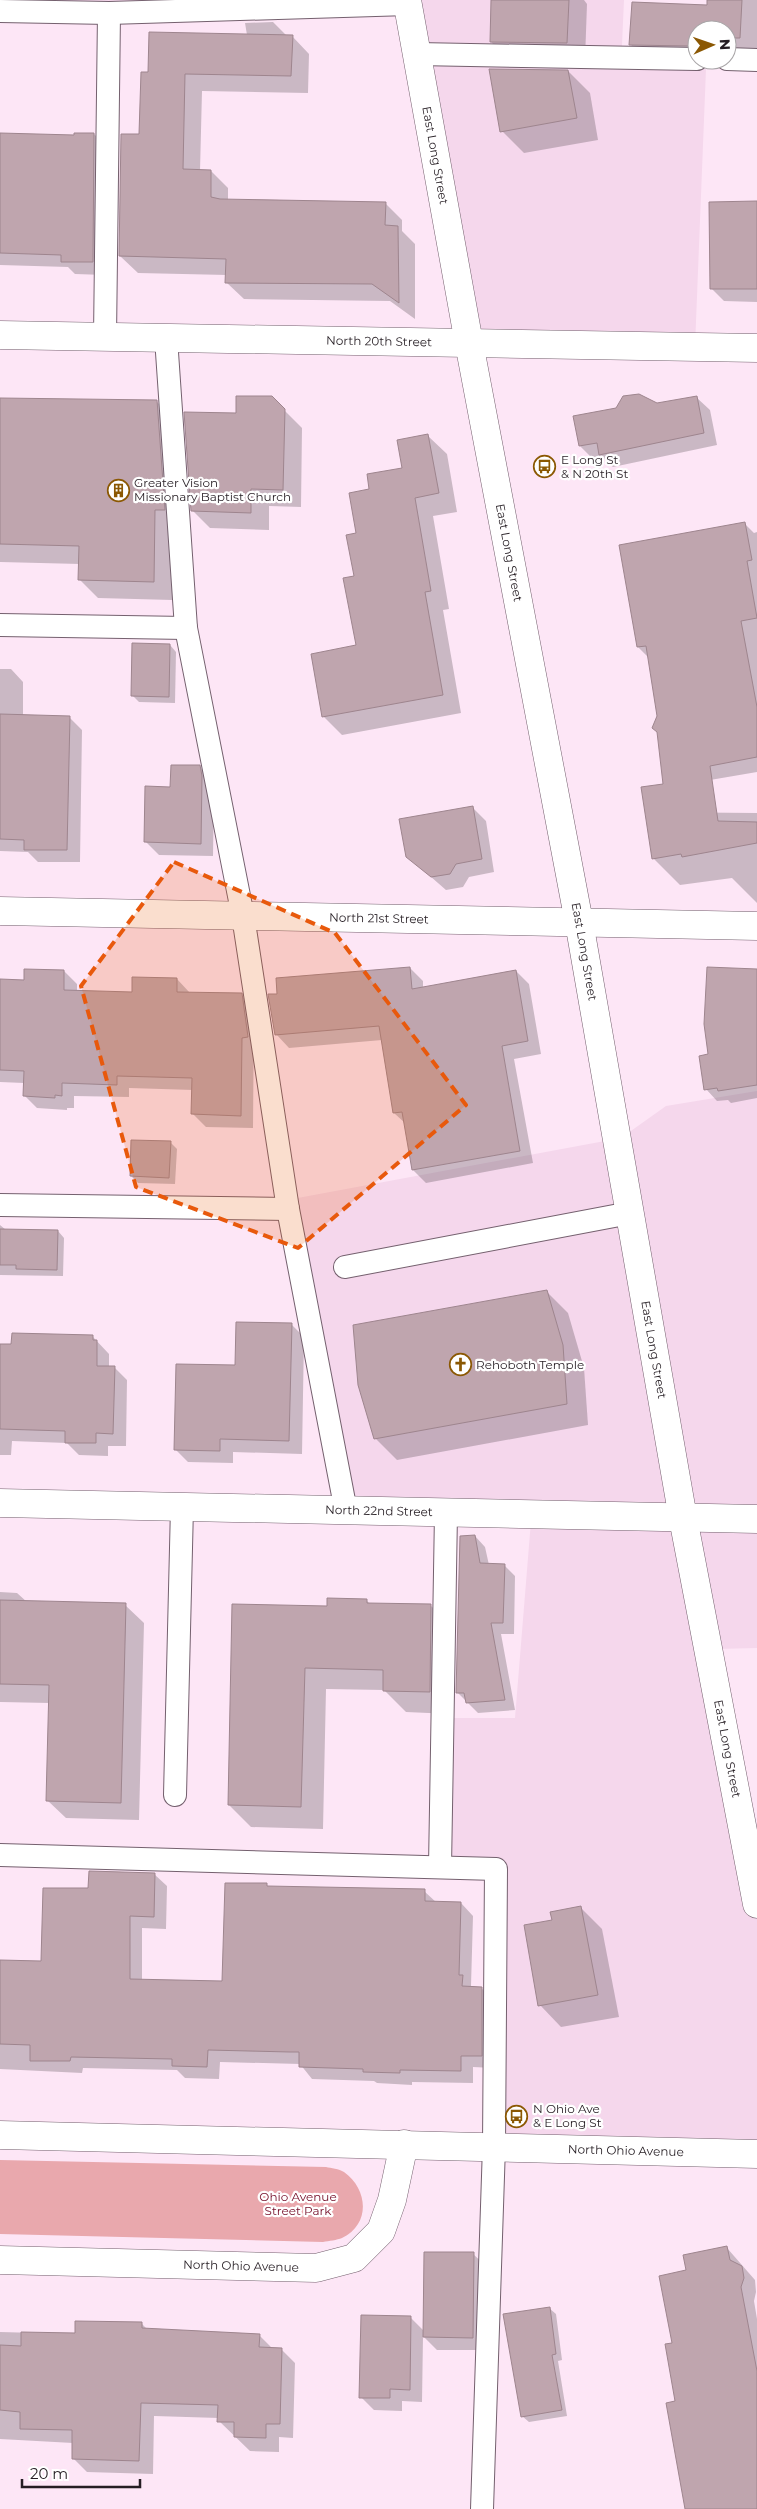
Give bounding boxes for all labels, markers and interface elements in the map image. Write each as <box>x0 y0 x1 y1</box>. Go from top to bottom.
north arrow <box>687 20 737 70</box>
text: N <box>716 39 734 51</box>
street label: East Long Street <box>419 105 452 206</box>
street label: North 20th Street <box>326 333 432 349</box>
place label: E Long St & N 20th St <box>561 452 628 481</box>
bus stop icon: E Long St & N 20th St <box>533 455 557 479</box>
place label: Greater Vision Missionary Baptist Church <box>134 475 291 504</box>
building icon: Greater Vision Missionary Baptist Church <box>106 478 130 502</box>
street label: East Long Street <box>493 502 526 603</box>
street label: East Long Street <box>568 901 601 1002</box>
street label: North 21st Street <box>329 910 429 926</box>
street label: East Long Street <box>638 1299 670 1400</box>
church icon: Rehoboth Temple <box>448 1353 472 1377</box>
place label: Rehoboth Temple <box>476 1357 584 1372</box>
street label: North 22nd Street <box>325 1502 433 1519</box>
street label: East Long Street <box>711 1699 744 1799</box>
place label: N Ohio Ave & E Long St <box>533 2101 602 2130</box>
bus stop icon: N Ohio Ave & E Long St <box>505 2104 529 2128</box>
street label: North Ohio Avenue <box>568 2141 684 2159</box>
park label: Ohio Avenue Street Park <box>259 2189 337 2218</box>
street label: North Ohio Avenue <box>183 2257 299 2275</box>
scale bar <box>22 2456 140 2488</box>
text: 20 m <box>30 2464 68 2483</box>

